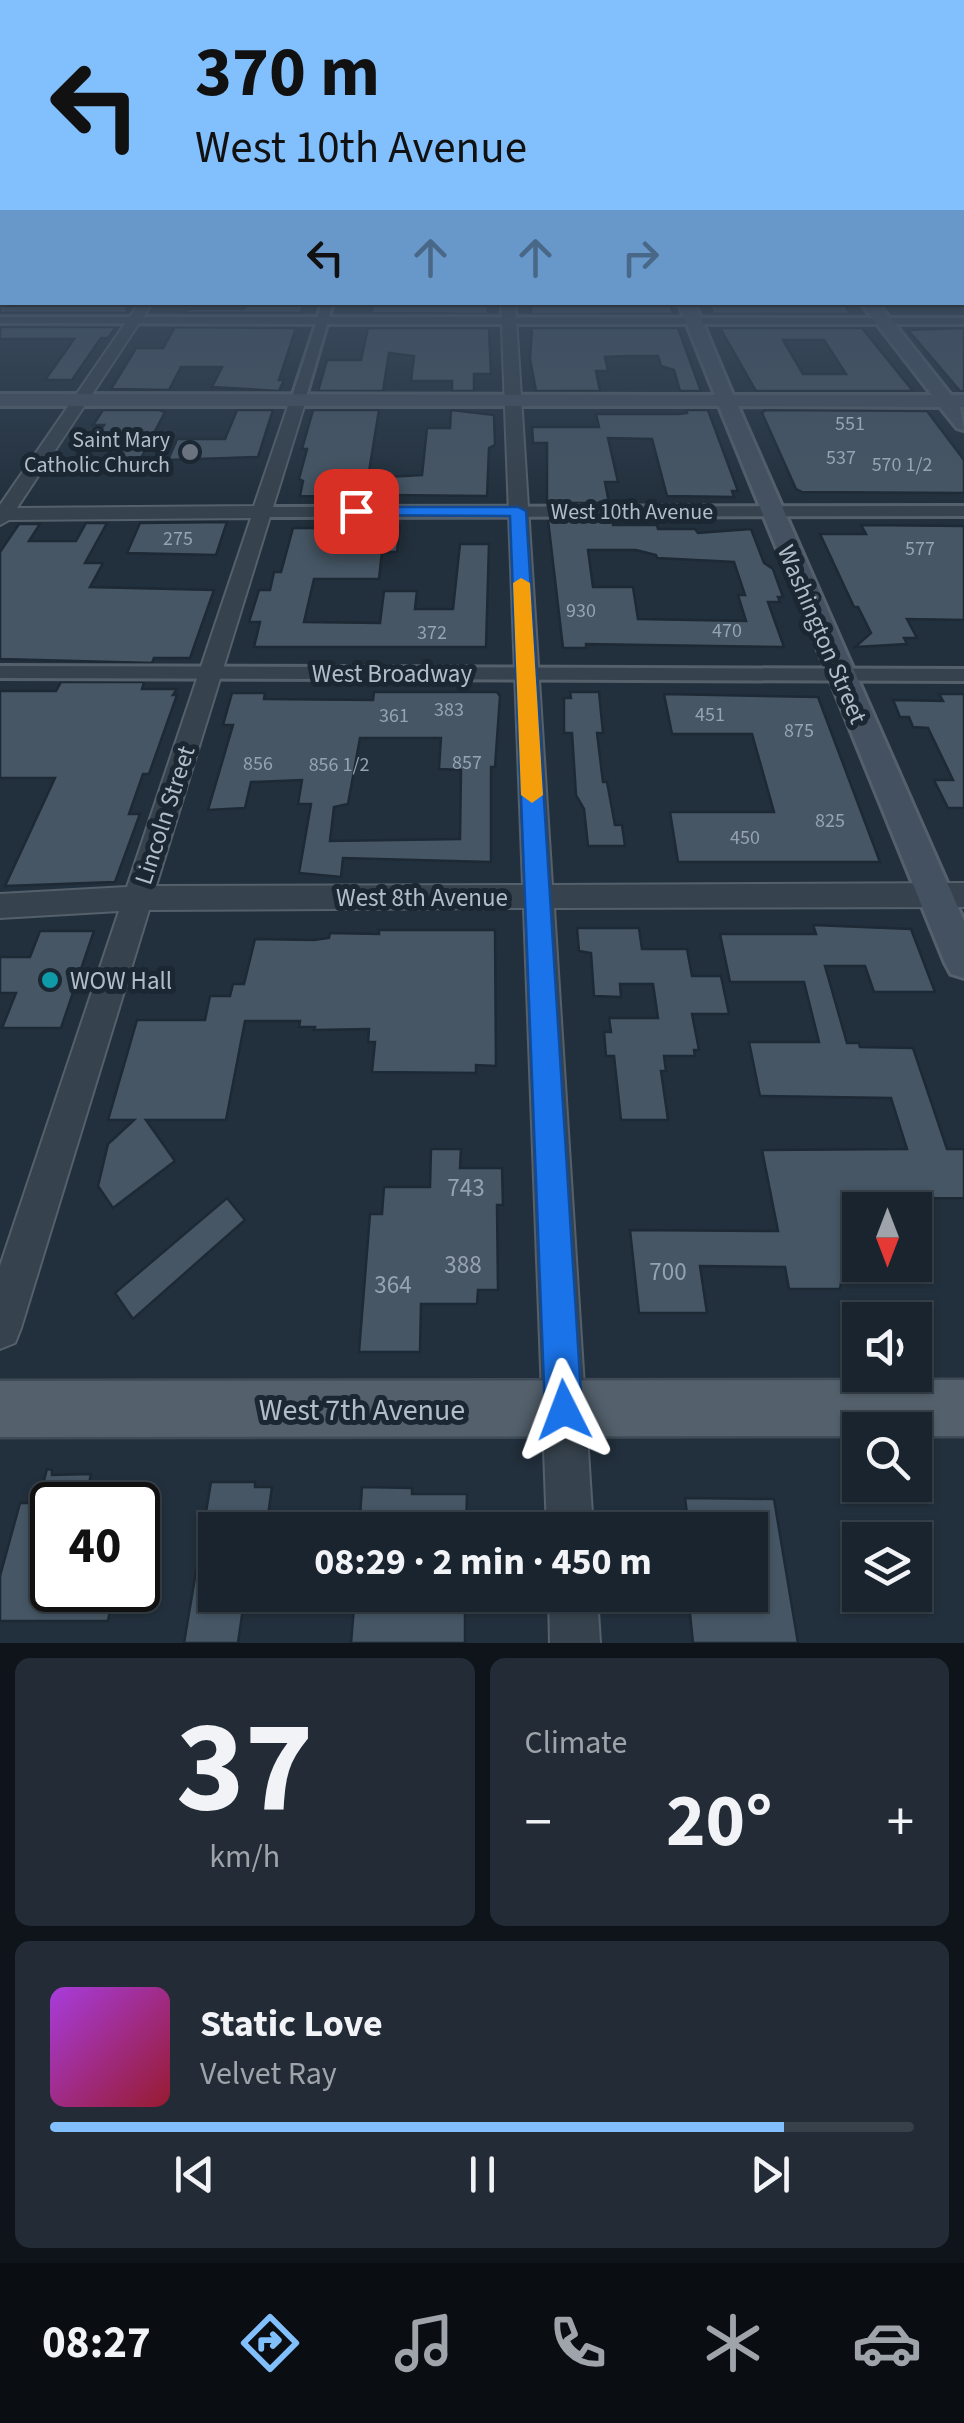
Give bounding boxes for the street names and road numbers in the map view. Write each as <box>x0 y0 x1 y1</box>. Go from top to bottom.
street label: West 10th Avenue <box>551 496 713 528</box>
street label: Washington Street <box>768 539 876 730</box>
street label: West Broadway <box>312 656 472 692</box>
street label: Lincoln Street <box>126 741 204 889</box>
street label: West 8th Avenue <box>336 880 508 916</box>
street label: West 7th Avenue <box>259 1389 465 1432</box>

